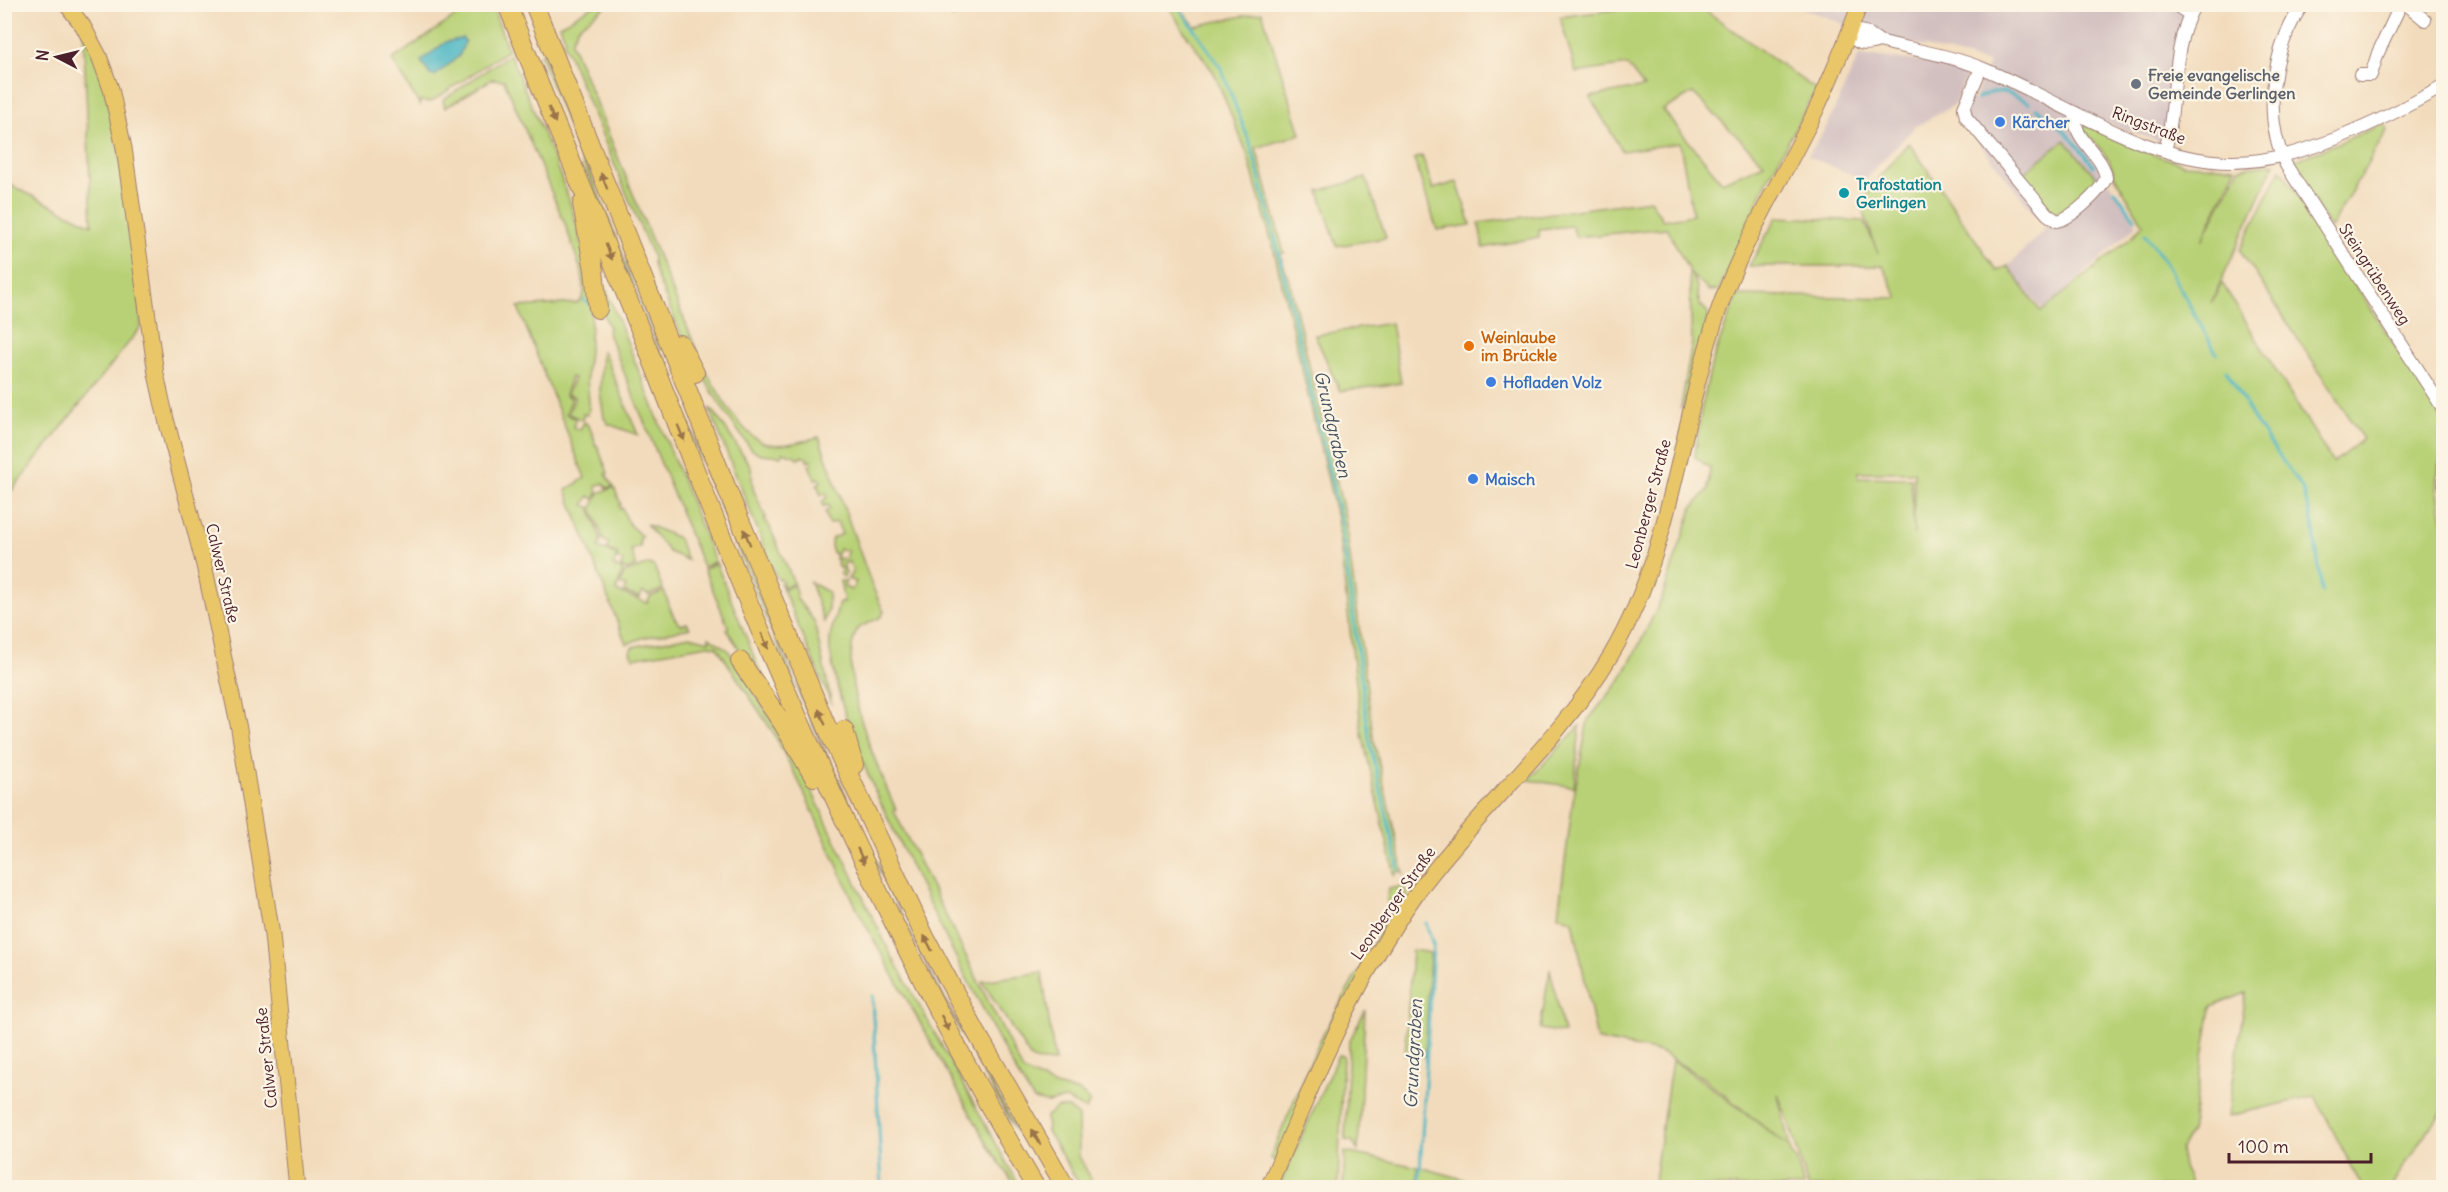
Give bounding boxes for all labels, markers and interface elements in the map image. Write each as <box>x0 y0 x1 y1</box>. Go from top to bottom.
north arrow <box>27 27 87 87</box>
text: N <box>32 48 53 62</box>
place label: Freie evangelische Gemeinde Gerlingen <box>2148 65 2295 104</box>
marker: Freie evangelische Gemeinde Gerlingen <box>2129 77 2143 91</box>
street label: Ringstraße <box>2109 102 2189 148</box>
one-way arrow <box>547 106 557 124</box>
place label: Kärcher <box>2012 112 2070 132</box>
marker: Kärcher <box>1993 115 2007 129</box>
one-way arrow <box>599 172 609 190</box>
place label: Trafostation Gerlingen <box>1856 174 1942 213</box>
marker: Trafostation Gerlingen <box>1837 186 1851 200</box>
street label: Steingrübenweg <box>2335 220 2415 328</box>
one-way arrow <box>605 243 614 261</box>
place label: Weinlaube im Brückle <box>1481 327 1558 365</box>
marker: Weinlaube im Brückle <box>1462 339 1476 353</box>
water label: Grundgraben <box>1309 368 1357 480</box>
place label: Hofladen Volz <box>1503 372 1602 392</box>
marker: Hofladen Volz <box>1484 375 1498 389</box>
one-way arrow <box>677 424 686 442</box>
street label: Leonberger Straße <box>1621 437 1675 571</box>
place label: Maisch <box>1485 469 1535 489</box>
marker: Maisch <box>1466 472 1480 486</box>
street label: Calwer Straße <box>202 521 244 625</box>
one-way arrow <box>742 528 751 546</box>
one-way arrow <box>761 632 770 650</box>
one-way arrow <box>818 708 827 725</box>
street label: Leonberger Straße <box>1346 843 1440 963</box>
one-way arrow <box>857 848 866 865</box>
one-way arrow <box>924 935 933 952</box>
water label: Grundgraben <box>1399 998 1427 1109</box>
street label: Calwer Straße <box>251 1006 281 1110</box>
one-way arrow <box>940 1014 950 1031</box>
scale bar <box>2229 1126 2372 1164</box>
one-way arrow <box>1031 1129 1042 1145</box>
text: 100 m <box>2238 1135 2289 1158</box>

